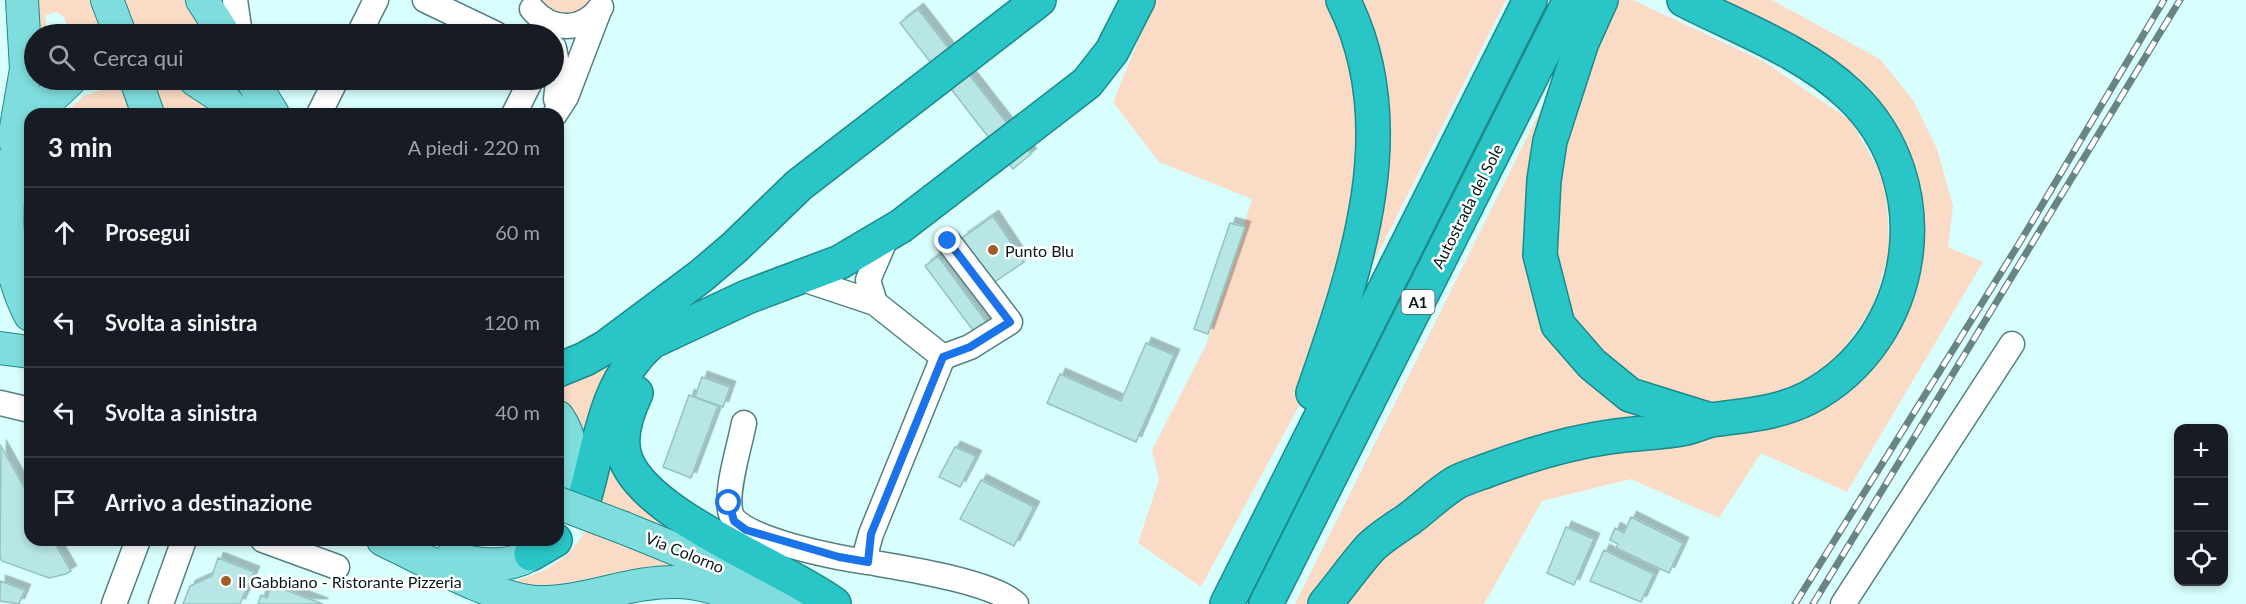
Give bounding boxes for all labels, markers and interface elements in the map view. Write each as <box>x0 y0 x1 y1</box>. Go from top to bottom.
search box <box>24 24 564 90</box>
icon: search <box>45 41 78 74</box>
text: Cerca qui <box>93 44 184 71</box>
text: 3 min <box>48 131 112 163</box>
text: A piedi · 220 m <box>408 135 540 159</box>
street label: Autostrada del Sole <box>1427 141 1507 271</box>
icon: ahead <box>48 216 81 249</box>
text: Prosegui <box>105 219 190 246</box>
text: 60 m <box>495 220 540 244</box>
route end <box>934 227 960 253</box>
place label: Punto Blu <box>1005 241 1074 260</box>
marker: Punto Blu <box>986 243 1000 257</box>
road number: A1 <box>1402 290 1434 314</box>
icon: left <box>48 306 81 339</box>
text: Svolta a sinistra <box>105 309 257 336</box>
text: 120 m <box>484 310 540 334</box>
icon: left <box>48 396 81 429</box>
text: Svolta a sinistra <box>105 399 257 426</box>
text: 40 m <box>495 400 540 424</box>
map controls <box>2174 424 2228 586</box>
button: + <box>2174 424 2228 478</box>
button: − <box>2174 478 2228 532</box>
icon: arrive <box>48 486 81 519</box>
text: Arrivo a destinazione <box>105 489 312 516</box>
route start <box>715 489 741 515</box>
street label: Via Colorno <box>643 528 727 576</box>
button: locate <box>2174 532 2228 586</box>
place label: Il Gabbiano - Ristorante Pizzeria <box>238 572 462 591</box>
marker: Il Gabbiano - Ristorante Pizzeria <box>219 574 233 588</box>

